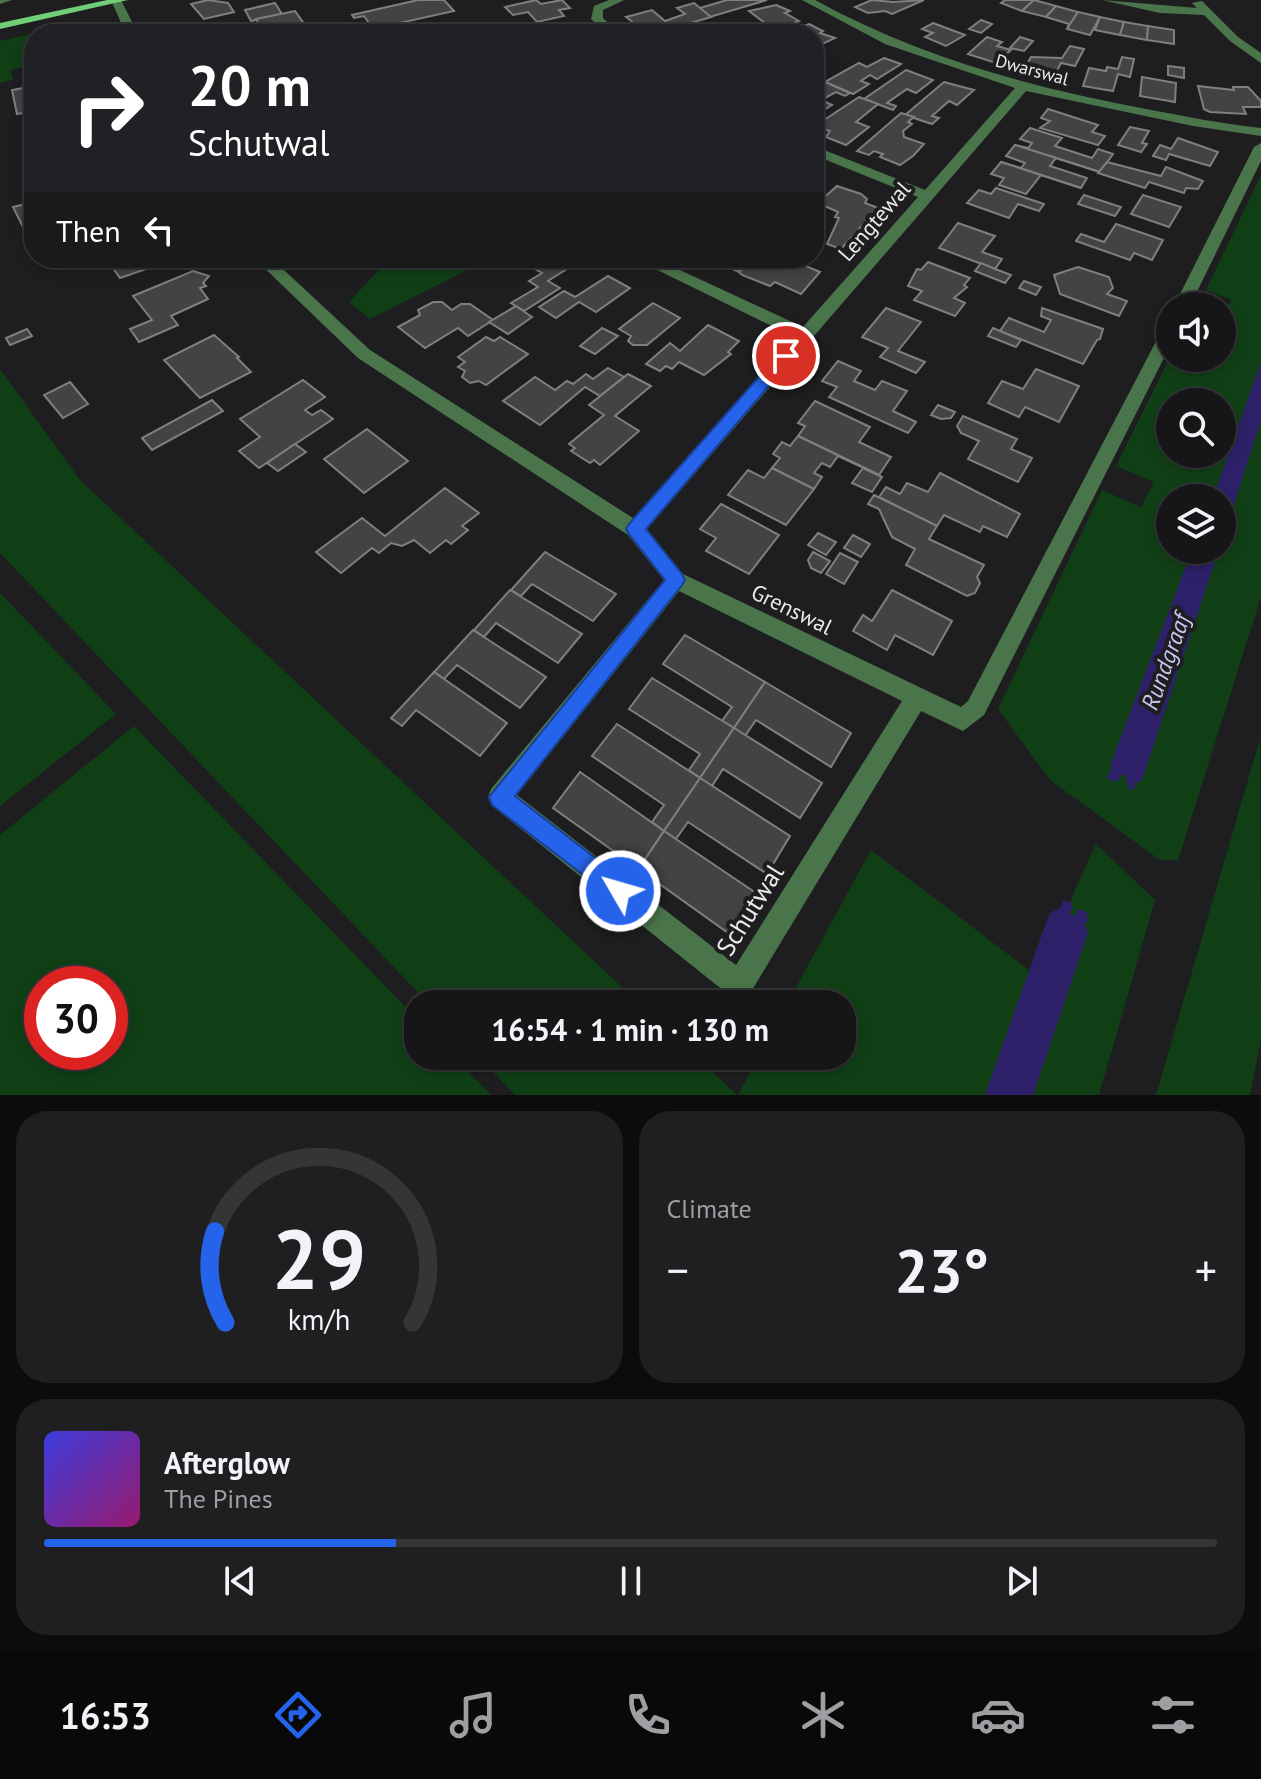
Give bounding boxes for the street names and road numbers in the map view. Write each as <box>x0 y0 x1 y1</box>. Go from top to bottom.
street label: Dwarswal <box>993 49 1072 91</box>
street label: Lengtewal <box>832 175 917 267</box>
street label: Grenswal <box>747 577 838 641</box>
street label: Schutwal <box>709 857 791 962</box>

